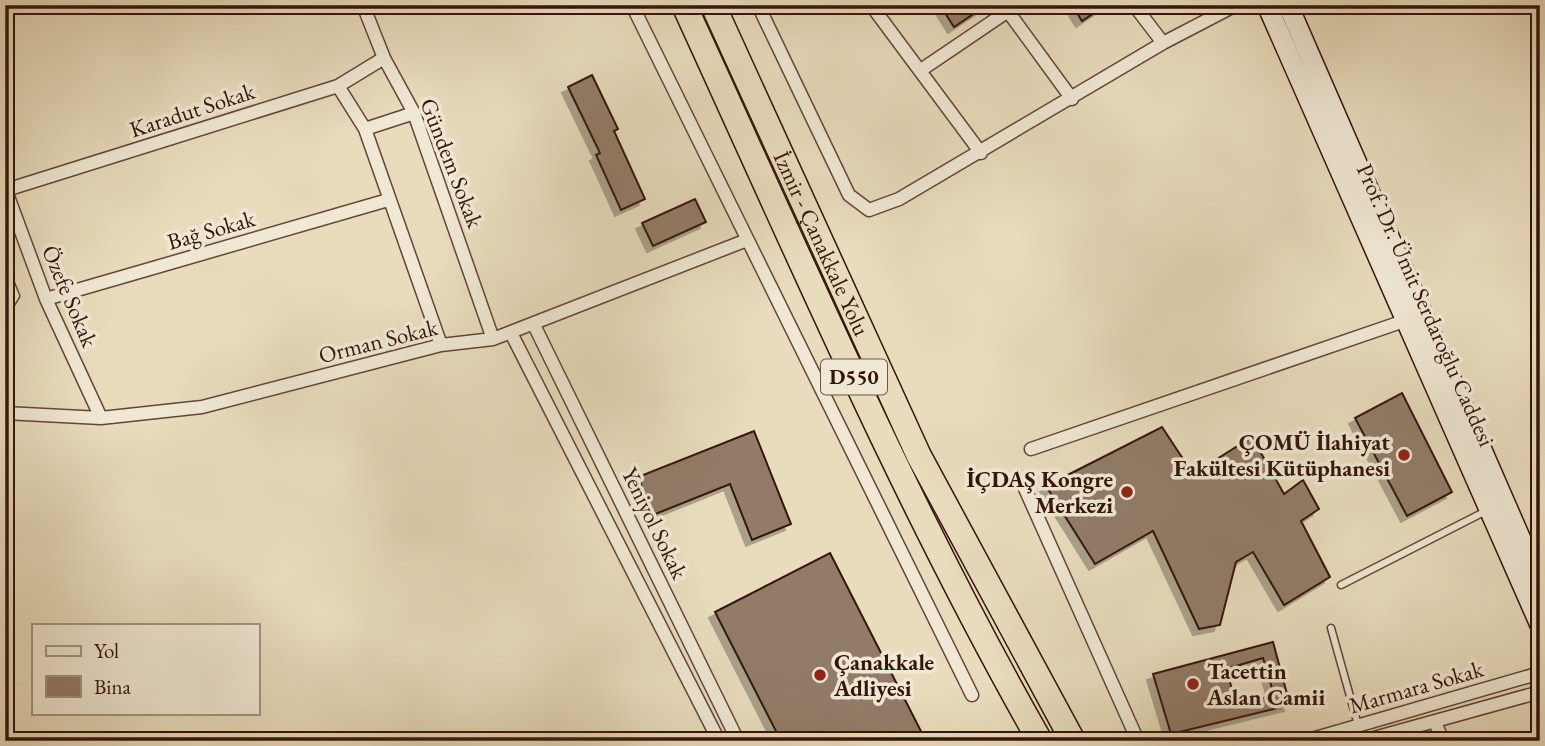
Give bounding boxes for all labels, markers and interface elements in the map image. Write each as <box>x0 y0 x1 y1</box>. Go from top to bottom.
street label: Karadut Sokak <box>126 75 259 144</box>
street label: Gündem Sokak <box>414 94 491 233</box>
street label: İzmir - Çanakkale Yolu <box>767 146 877 340</box>
street label: Prof. Dr. Ümit Serdaroğlu Caddesi <box>1350 159 1502 451</box>
street label: Bağ Sokak <box>164 203 259 257</box>
street label: Özefe Sokak <box>35 240 105 353</box>
street label: Orman Sokak <box>315 311 442 370</box>
road number: D550 <box>821 360 887 394</box>
place label: ÇOMÜ İlahiyat Fakültesi Kütüphanesi <box>1174 427 1390 483</box>
marker: ÇOMÜ İlahiyat Fakültesi Kütüphanesi <box>1396 447 1412 463</box>
street label: Yeniyol Sokak <box>615 462 696 585</box>
place label: İÇDAŞ Kongre Merkezi <box>966 464 1113 520</box>
marker: İÇDAŞ Kongre Merkezi <box>1119 484 1135 500</box>
legend <box>32 624 259 714</box>
text: Yol <box>94 637 119 664</box>
place label: Çanakkale Adliyesi <box>833 647 935 703</box>
street label: Marmara Sokak <box>1345 653 1488 720</box>
place label: Tacettin Aslan Camii <box>1206 656 1325 712</box>
marker: Çanakkale Adliyesi <box>812 667 828 683</box>
text: Bina <box>94 673 132 700</box>
marker: Tacettin Aslan Camii <box>1185 676 1201 692</box>

